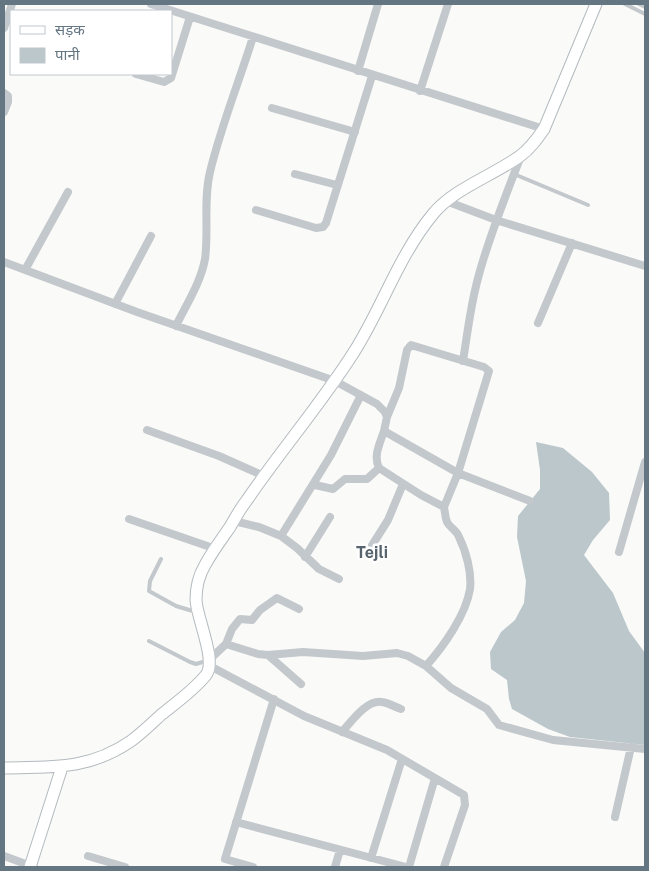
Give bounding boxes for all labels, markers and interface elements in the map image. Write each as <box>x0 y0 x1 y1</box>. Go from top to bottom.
legend <box>10 10 172 75</box>
text: सड़क <box>55 21 85 38</box>
text: पानी <box>55 46 81 63</box>
district label: Tejli <box>356 543 388 562</box>

